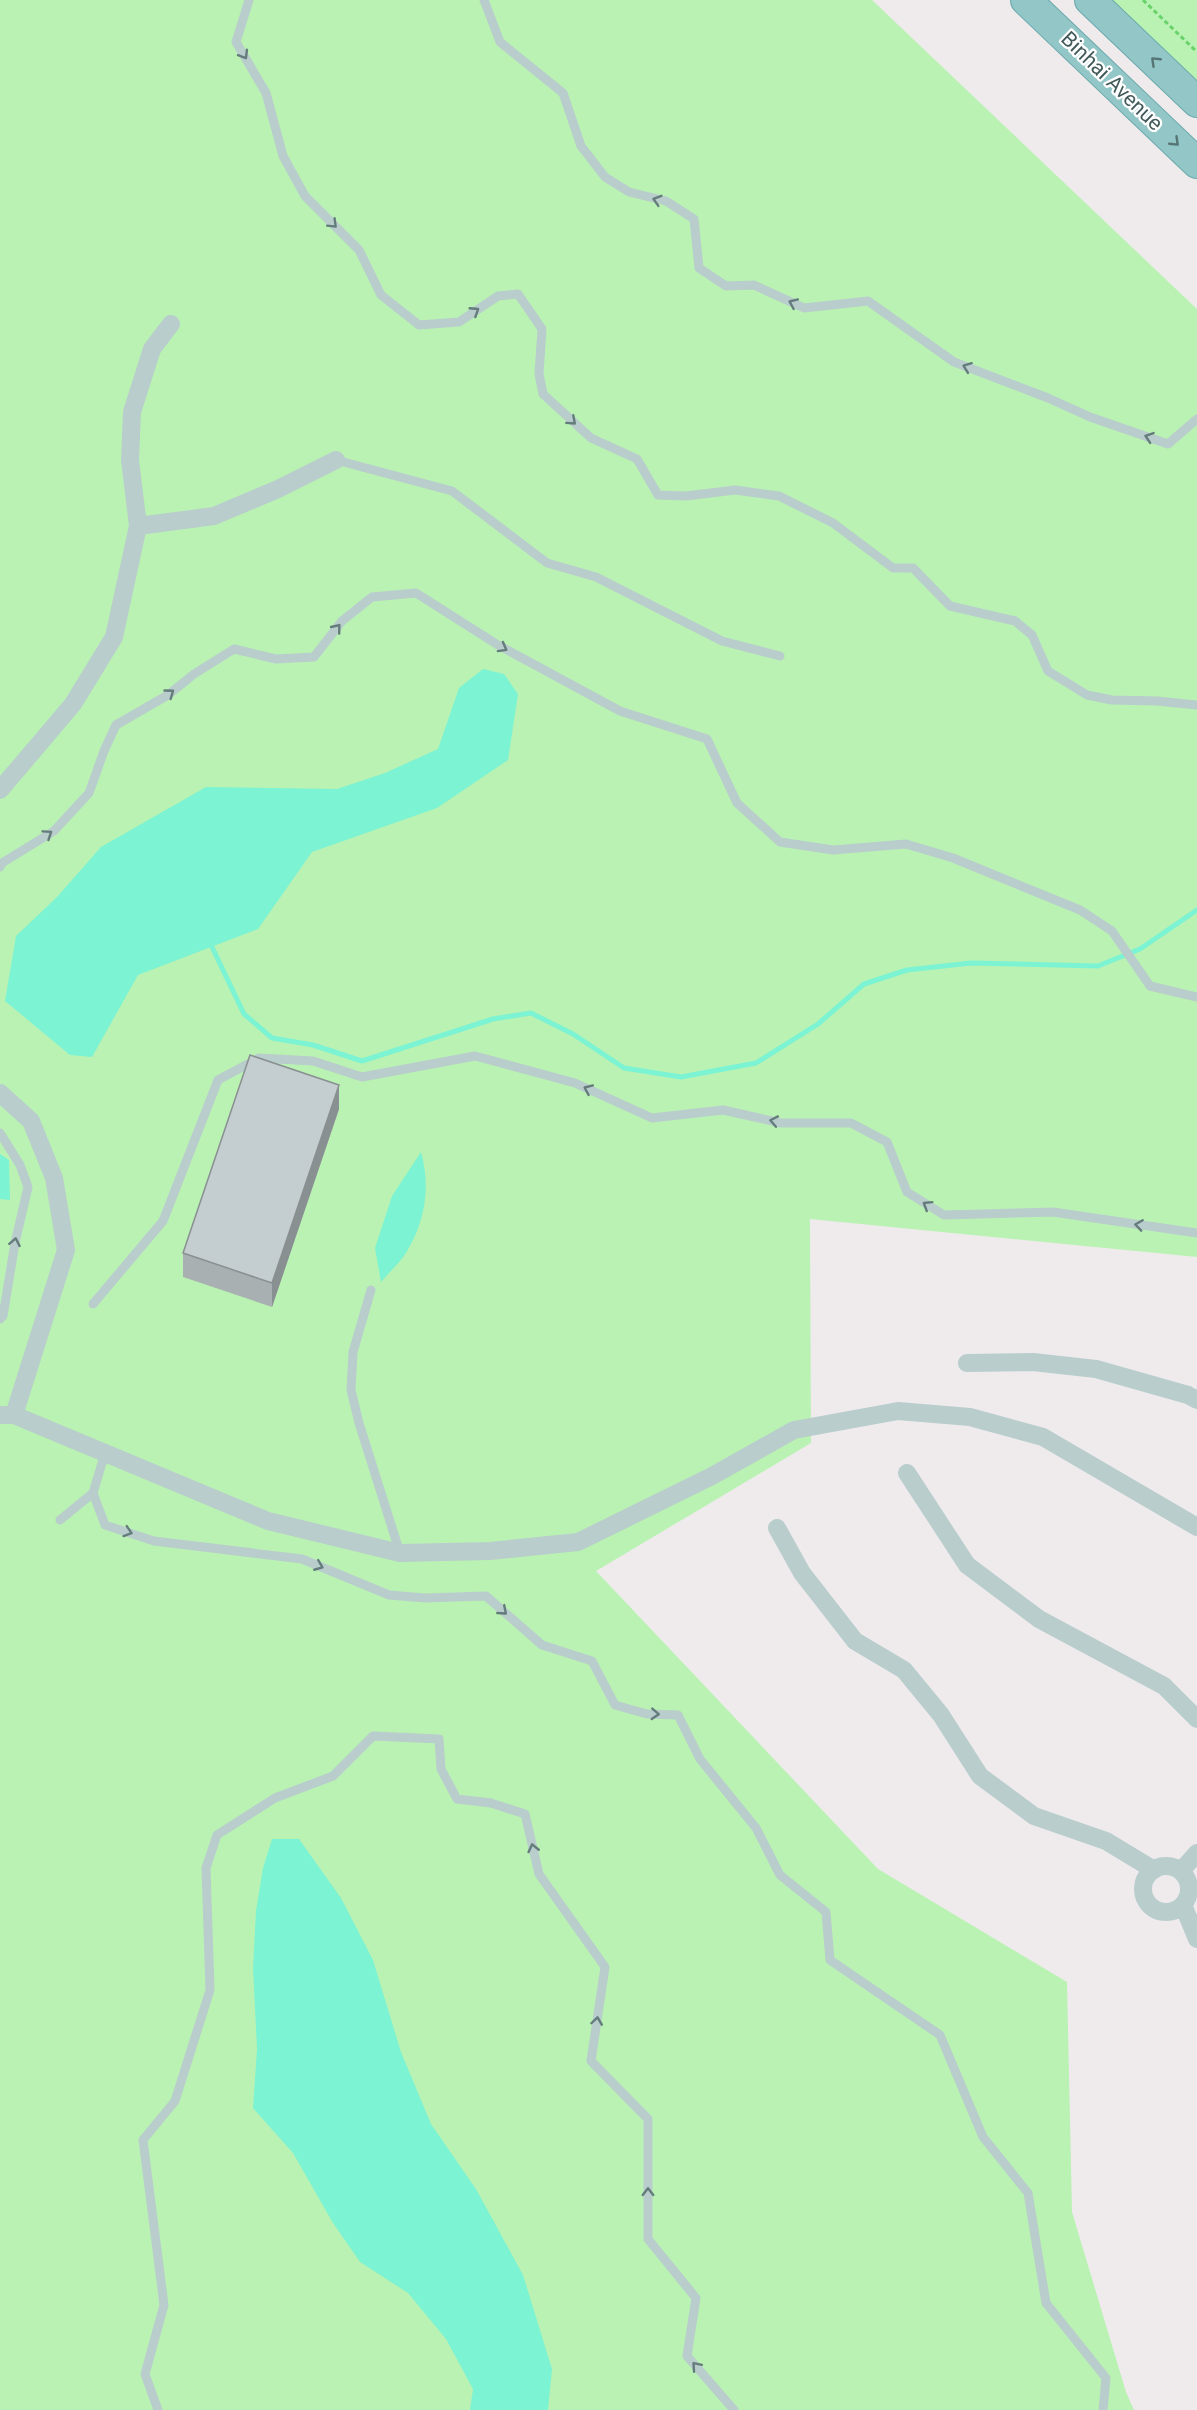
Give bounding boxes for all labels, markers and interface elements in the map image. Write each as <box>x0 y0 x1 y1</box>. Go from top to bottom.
street label: Binhai Avenue <box>1056 27 1168 135</box>
one-way arrow <box>236 49 248 59</box>
one-way arrow <box>1151 58 1162 69</box>
one-way arrow <box>1168 135 1178 146</box>
one-way arrow <box>652 195 663 207</box>
one-way arrow <box>325 217 336 228</box>
one-way arrow <box>789 298 800 310</box>
one-way arrow <box>469 307 480 318</box>
one-way arrow <box>962 362 973 374</box>
one-way arrow <box>565 414 576 425</box>
one-way arrow <box>1144 432 1154 445</box>
one-way arrow <box>329 624 340 635</box>
one-way arrow <box>497 641 508 652</box>
one-way arrow <box>164 689 175 700</box>
one-way arrow <box>41 830 52 841</box>
one-way arrow <box>583 1084 594 1096</box>
one-way arrow <box>770 1115 780 1128</box>
one-way arrow <box>923 1200 933 1212</box>
one-way arrow <box>1135 1219 1144 1231</box>
one-way arrow <box>8 1237 21 1247</box>
one-way arrow <box>122 1525 133 1538</box>
one-way arrow <box>313 1559 324 1571</box>
one-way arrow <box>496 1604 507 1615</box>
one-way arrow <box>650 1708 659 1721</box>
one-way arrow <box>527 1843 540 1853</box>
one-way arrow <box>590 2016 602 2025</box>
one-way arrow <box>642 2188 654 2197</box>
one-way arrow <box>692 2362 703 2373</box>

